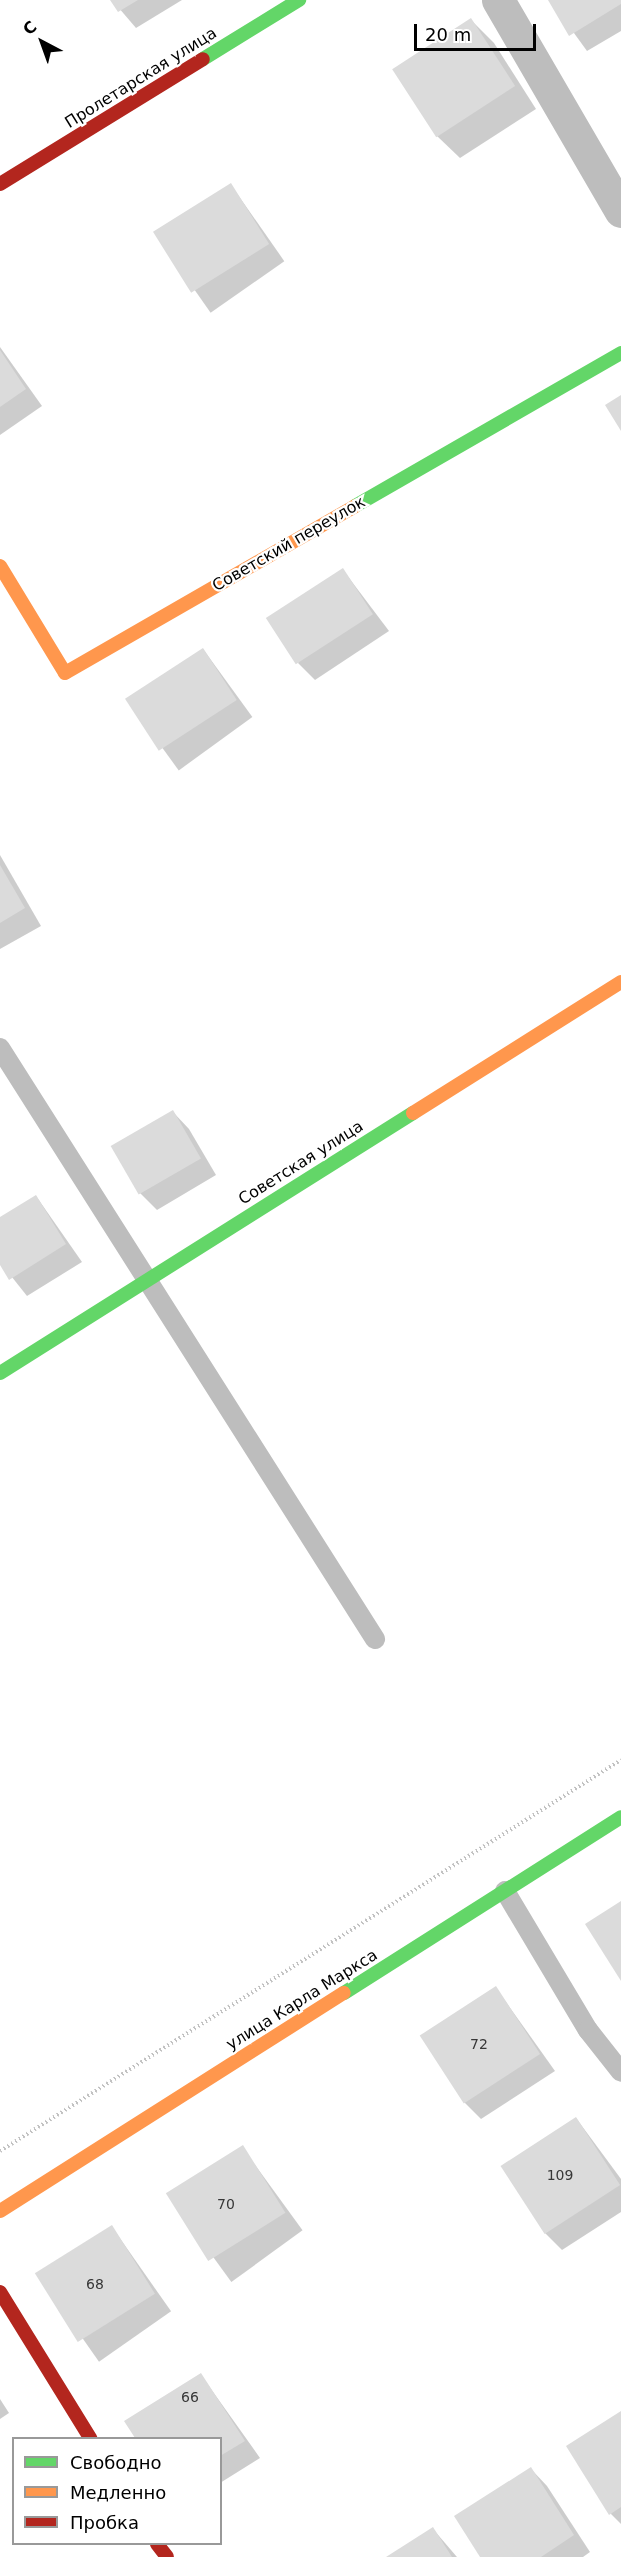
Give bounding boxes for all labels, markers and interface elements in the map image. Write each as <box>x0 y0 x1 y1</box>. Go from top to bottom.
north arrow <box>12 12 72 72</box>
scale bar <box>417 12 538 50</box>
text: С <box>19 17 41 39</box>
street label: Пролетарская улица <box>62 23 220 133</box>
text: 20 m <box>425 24 471 45</box>
street label: Советский переулок <box>209 492 369 596</box>
street label: Советская улица <box>235 1117 367 1209</box>
street label: улица Карла Маркса <box>223 1946 381 2054</box>
house number: 72 <box>470 2036 488 2052</box>
house number: 109 <box>547 2167 573 2183</box>
house number: 70 <box>217 2196 235 2212</box>
house number: 68 <box>86 2276 104 2292</box>
house number: 66 <box>181 2389 199 2405</box>
legend <box>12 2437 222 2545</box>
text: Свободно <box>70 2452 162 2473</box>
text: Медленно <box>70 2482 166 2503</box>
text: Пробка <box>70 2512 139 2533</box>

